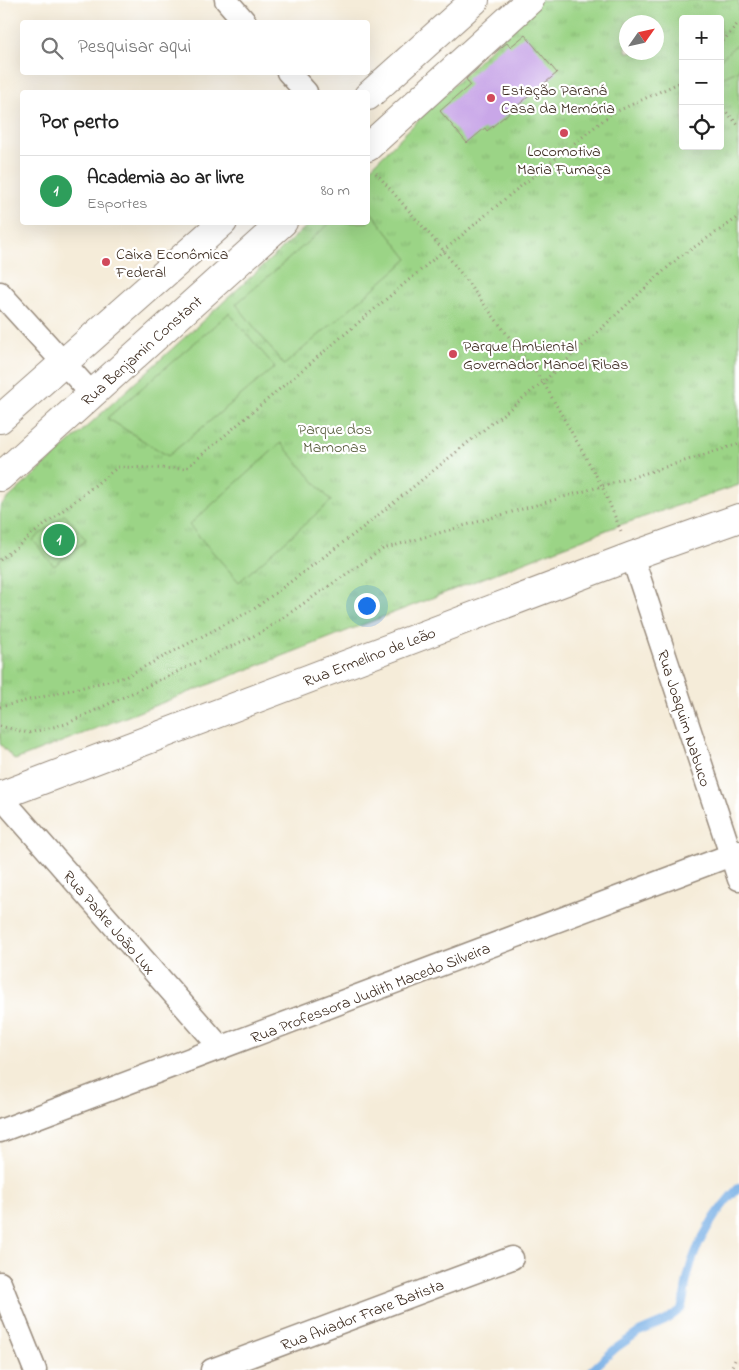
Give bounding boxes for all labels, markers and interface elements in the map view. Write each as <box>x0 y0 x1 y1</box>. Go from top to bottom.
north arrow <box>619 15 664 60</box>
map controls <box>679 15 724 150</box>
button: + <box>679 15 724 60</box>
search box <box>20 20 370 75</box>
icon: search <box>38 34 66 62</box>
text: Pesquisar aqui <box>78 34 191 61</box>
button: − <box>679 60 724 105</box>
place label: Estação Paraná Casa da Memória <box>501 79 615 121</box>
marker: Estação Paraná Casa da Memória <box>485 92 497 104</box>
button: locate <box>679 105 724 150</box>
text: Por perto <box>40 108 119 138</box>
marker: Locomotiva Maria Fumaça <box>558 127 570 139</box>
place label: Locomotiva Maria Fumaça <box>517 140 611 182</box>
text: Academia ao ar livre <box>87 165 244 192</box>
text: 1 <box>53 179 59 203</box>
text: 80 m <box>321 179 350 203</box>
text: Esportes <box>87 192 148 216</box>
place label: Caixa Econômica Federal <box>115 243 228 285</box>
marker: Caixa Econômica Federal <box>100 256 112 268</box>
street label: Rua Benjamin Constant <box>76 290 209 413</box>
place label: Parque Ambiental Governador Manoel Ribas <box>463 335 628 377</box>
marker: Parque Ambiental Governador Manoel Ribas <box>447 348 459 360</box>
park label: Parque dos Mamonas <box>298 418 372 460</box>
pin: 1 <box>43 521 75 559</box>
your location <box>354 593 380 619</box>
street label: Rua Ermelino de Leão <box>300 622 439 694</box>
street label: Rua Joaquim Nabuco <box>650 647 717 790</box>
street label: Rua Padre João Lux <box>56 866 161 981</box>
street label: Rua Professora Judith Macedo Silveira <box>247 937 494 1051</box>
street label: Rua Aviador Frare Batista <box>278 1274 448 1358</box>

